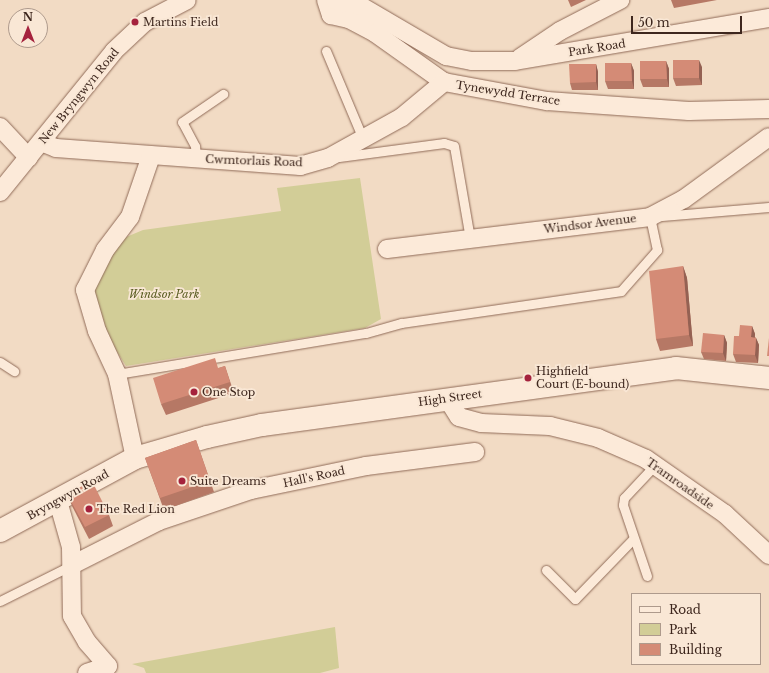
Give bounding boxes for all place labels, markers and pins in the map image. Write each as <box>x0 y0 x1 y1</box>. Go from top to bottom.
place label: Martins Field <box>143 15 218 29</box>
marker: Martins Field <box>130 17 140 27</box>
place label: Highfield Court (E-bound) <box>536 365 629 391</box>
marker: Highfield Court (E-bound) <box>523 373 533 383</box>
place label: One Stop <box>202 385 255 399</box>
marker: One Stop <box>189 387 199 397</box>
place label: Suite Dreams <box>190 474 266 488</box>
marker: Suite Dreams <box>177 476 187 486</box>
place label: The Red Lion <box>97 502 175 516</box>
marker: The Red Lion <box>84 504 94 514</box>

